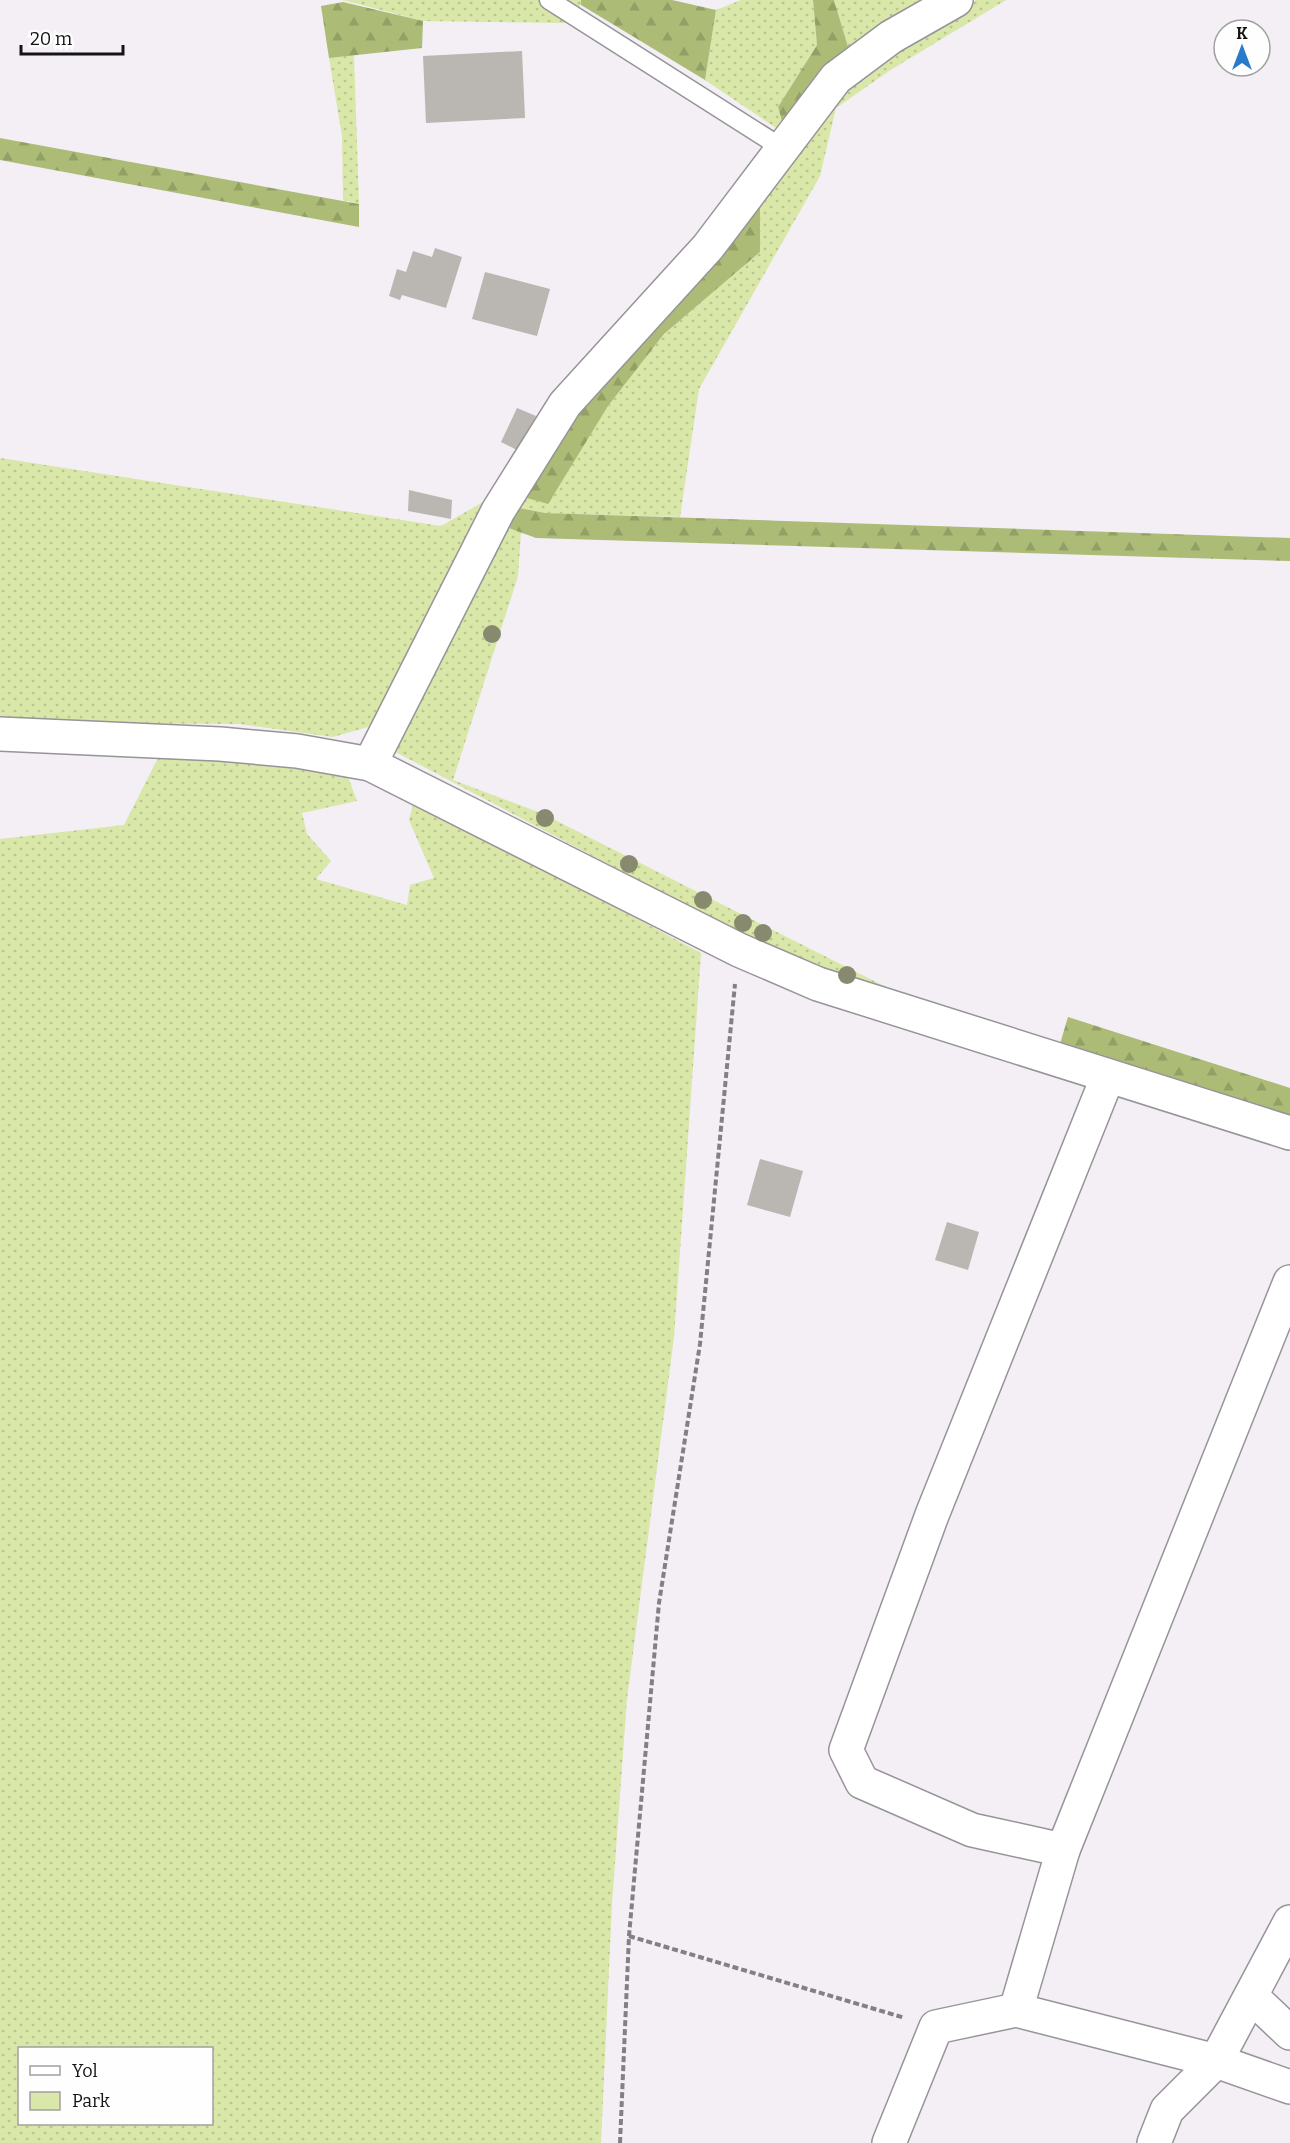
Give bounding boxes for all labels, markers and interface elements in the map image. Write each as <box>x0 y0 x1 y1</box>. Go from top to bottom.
scale bar <box>21 18 123 56</box>
north arrow <box>1212 18 1272 78</box>
text: K <box>1236 24 1248 43</box>
text: 20 m <box>30 28 72 50</box>
legend <box>18 2047 213 2125</box>
text: Yol <box>72 2060 98 2082</box>
text: Park <box>72 2090 111 2112</box>

